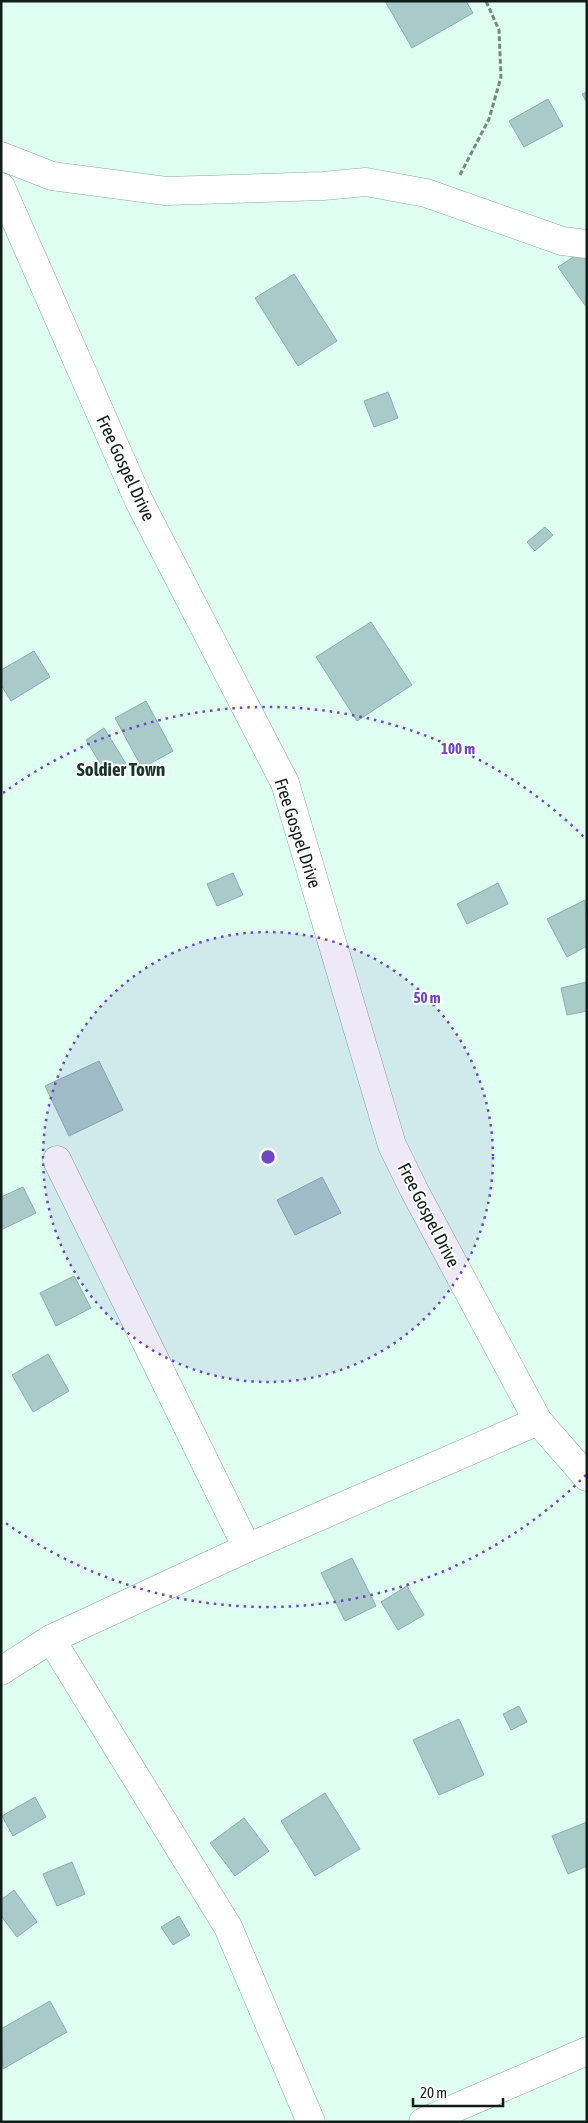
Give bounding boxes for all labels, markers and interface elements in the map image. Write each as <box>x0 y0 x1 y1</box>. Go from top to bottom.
street label: Free Gospel Drive <box>92 412 160 524</box>
text: 100 m <box>441 740 475 757</box>
district label: Soldier Town <box>77 758 165 780</box>
street label: Free Gospel Drive <box>270 775 326 891</box>
text: 50 m <box>414 989 441 1006</box>
centre of rings <box>259 1148 277 1166</box>
street label: Free Gospel Drive <box>394 1159 464 1271</box>
scale bar <box>413 2076 503 2108</box>
text: 20 m <box>420 2084 447 2101</box>

